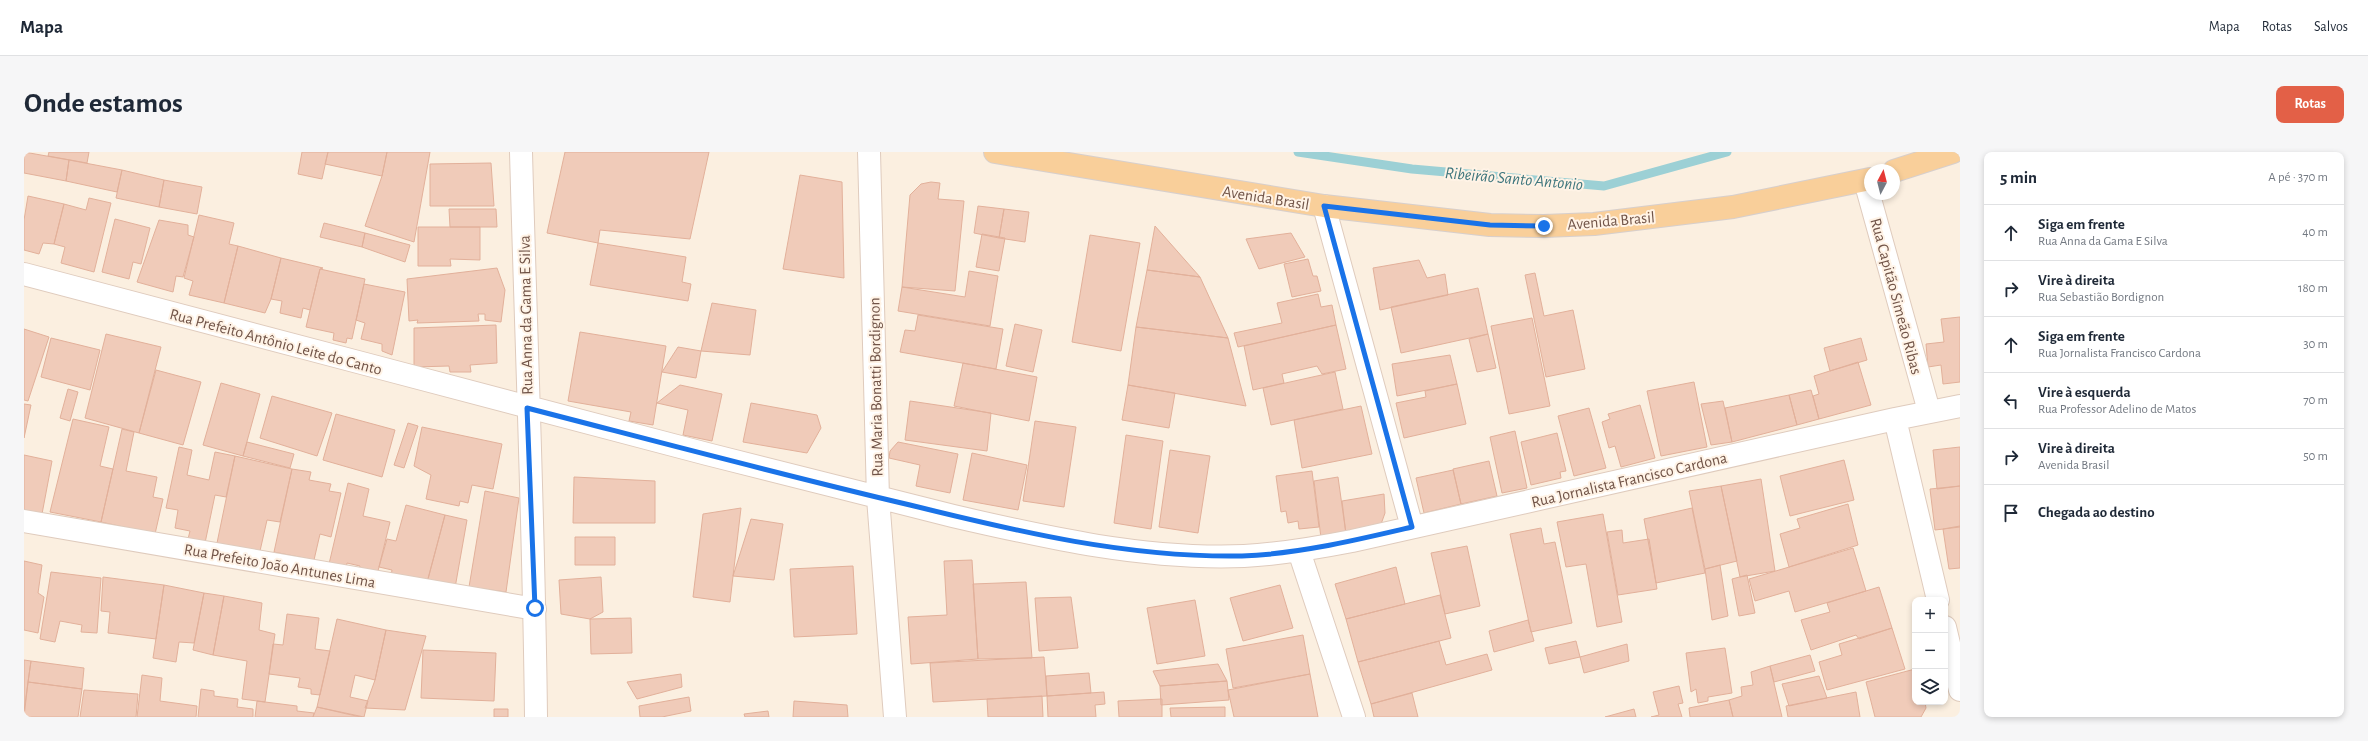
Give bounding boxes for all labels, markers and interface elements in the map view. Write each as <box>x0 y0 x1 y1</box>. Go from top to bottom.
text: Mapa <box>20 18 63 37</box>
text: Mapa <box>2209 20 2240 34</box>
text: Rotas <box>2262 20 2292 34</box>
text: Salvos <box>2314 20 2348 34</box>
button: Rotas <box>2276 86 2344 123</box>
text: Onde estamos <box>24 90 183 118</box>
water label: Ribeirão Santo Antonio <box>1444 164 1584 193</box>
north arrow <box>1864 164 1900 200</box>
text: 5 min <box>2000 169 2037 186</box>
text: A pé · 370 m <box>2268 171 2328 184</box>
street label: Avenida Brasil <box>1221 183 1310 213</box>
street label: Avenida Brasil <box>1567 209 1656 233</box>
street label: Rua Capitão Simeão Ribas <box>1867 216 1925 376</box>
route end <box>1535 217 1553 235</box>
text: Siga em frente <box>2038 217 2125 232</box>
icon: ahead <box>2000 222 2022 244</box>
text: 40 m <box>2302 226 2328 239</box>
street label: Rua Anna da Gama E Silva <box>517 235 535 395</box>
text: Rua Anna da Gama E Silva <box>2038 235 2168 248</box>
text: Vire à direita <box>2038 273 2115 288</box>
icon: right <box>2000 278 2022 300</box>
text: 180 m <box>2298 282 2328 295</box>
text: Rua Sebastião Bordignon <box>2038 291 2164 304</box>
street label: Rua Maria Bonatti Bordignon <box>866 297 886 477</box>
street label: Rua Prefeito Antônio Leite do Canto <box>168 306 384 378</box>
text: Siga em frente <box>2038 329 2125 344</box>
icon: ahead <box>2000 334 2022 356</box>
text: 30 m <box>2303 338 2328 351</box>
text: Rua Jornalista Francisco Cardona <box>2038 347 2201 360</box>
text: Vire à esquerda <box>2038 385 2131 400</box>
icon: left <box>2000 390 2022 412</box>
text: 70 m <box>2303 394 2328 407</box>
text: Rua Professor Adelino de Matos <box>2038 403 2196 416</box>
text: Vire à direita <box>2038 441 2115 456</box>
icon: right <box>2000 446 2022 468</box>
street label: Rua Jornalista Francisco Cardona <box>1530 450 1729 510</box>
text: 50 m <box>2303 450 2328 463</box>
text: Avenida Brasil <box>2038 459 2109 472</box>
icon: arrive <box>2000 502 2022 524</box>
text: Chegada ao destino <box>2038 505 2155 520</box>
street label: Rua Prefeito João Antunes Lima <box>183 541 377 591</box>
map controls <box>1912 597 1948 705</box>
button: + <box>1912 597 1948 633</box>
route start <box>526 599 544 617</box>
button: − <box>1912 633 1948 669</box>
button: layers <box>1912 669 1948 705</box>

